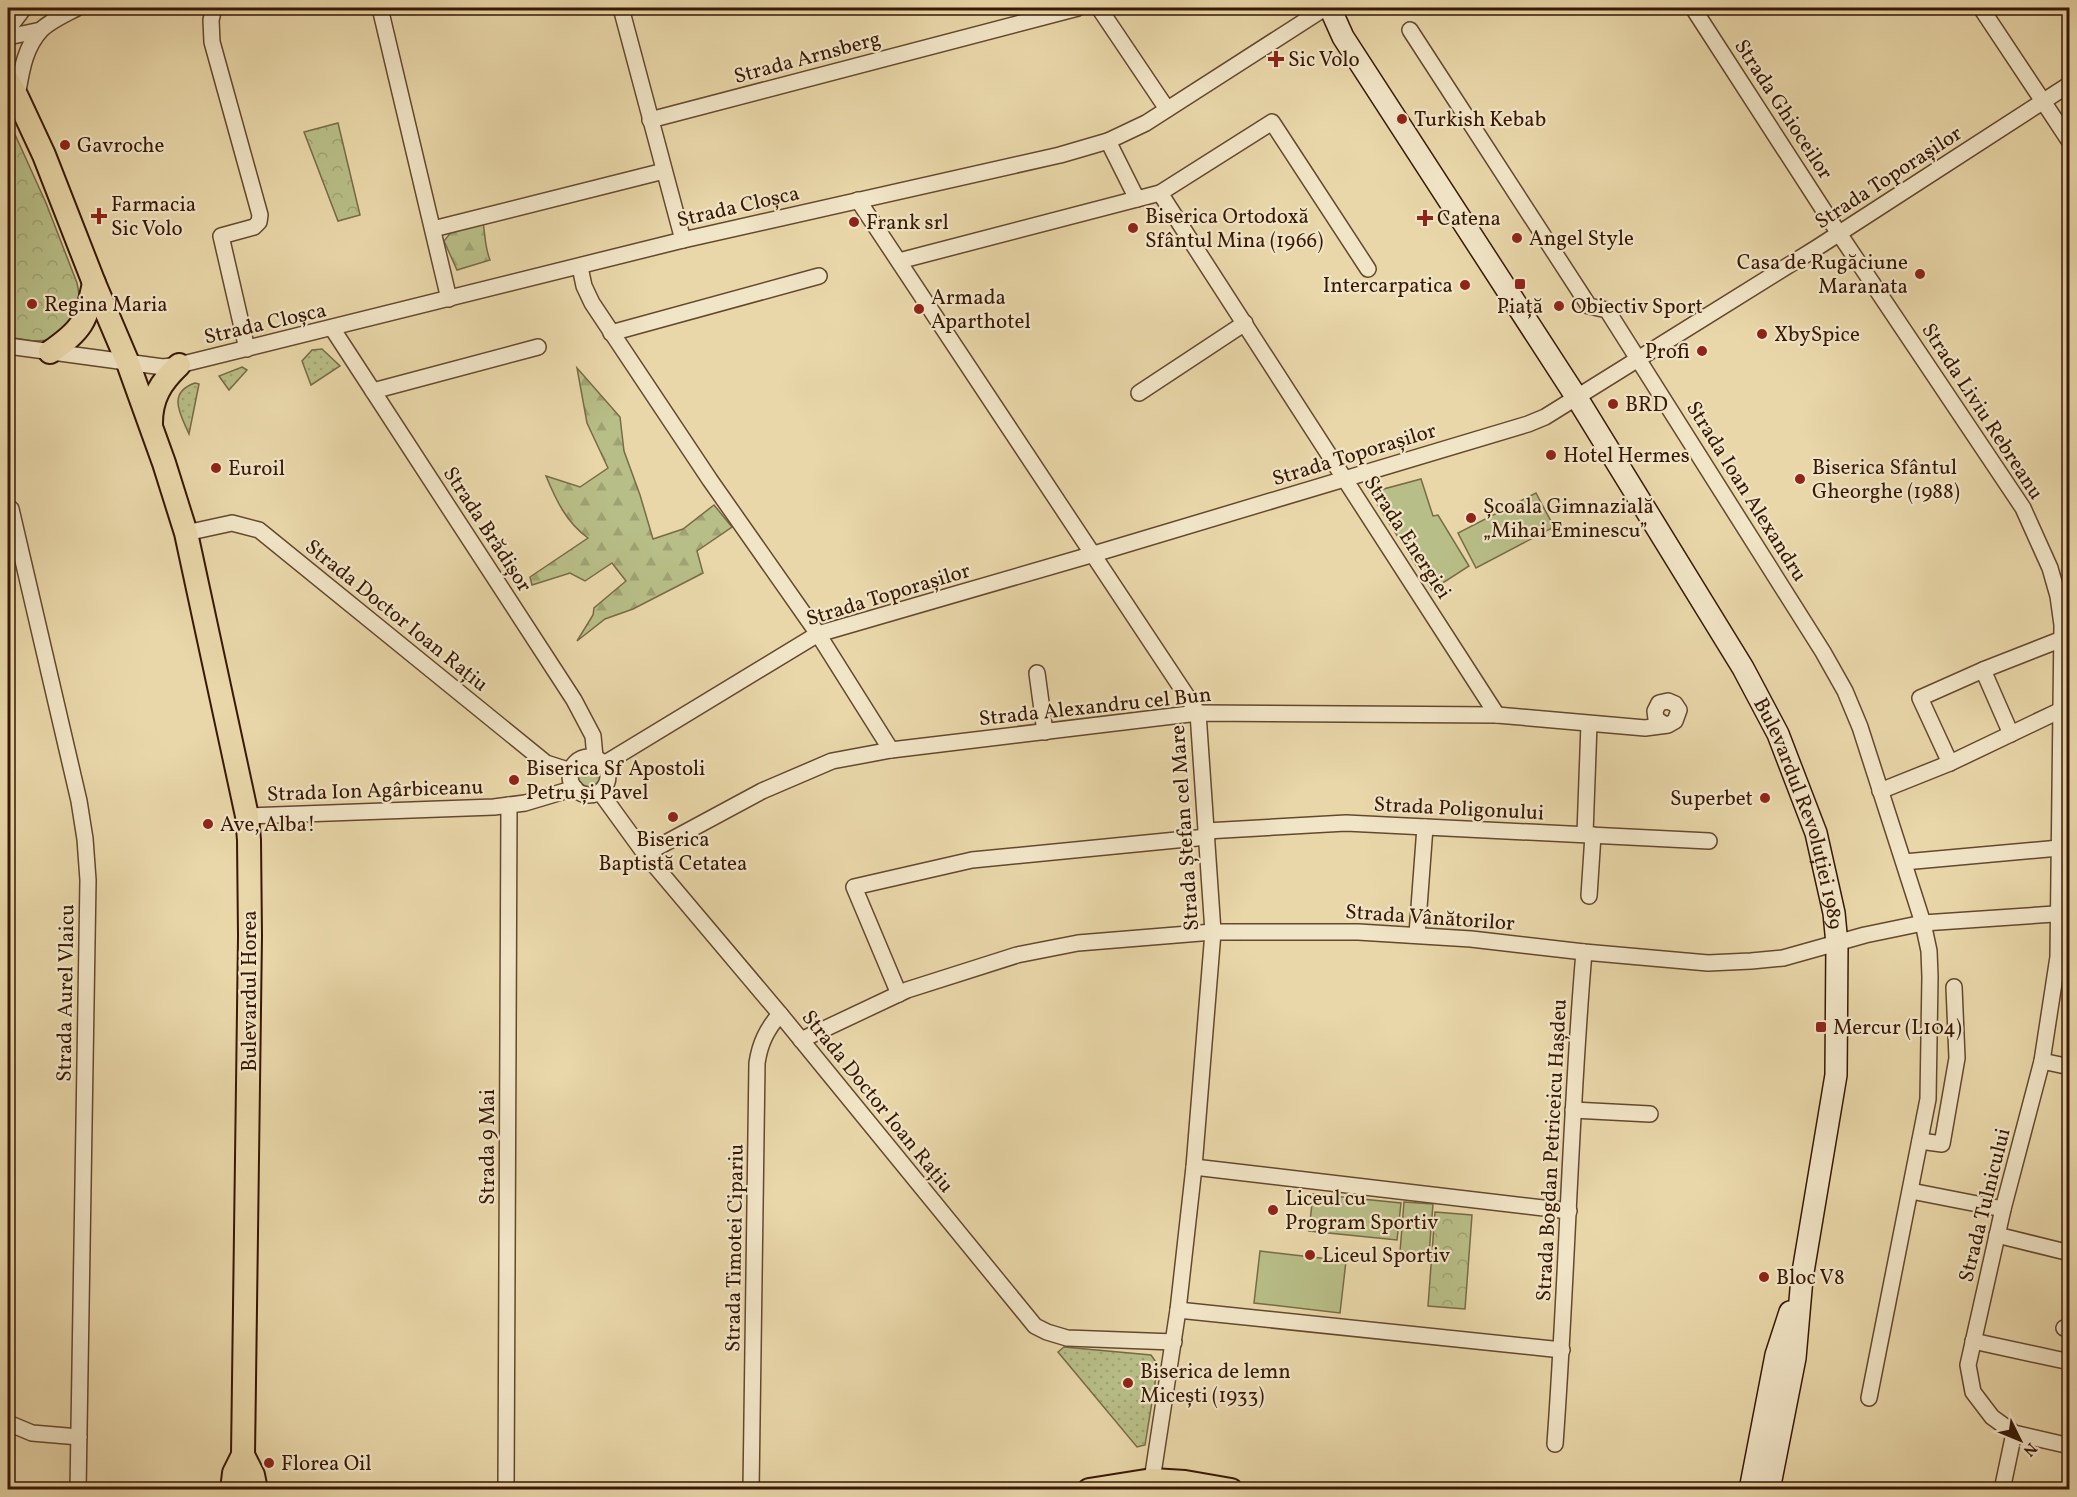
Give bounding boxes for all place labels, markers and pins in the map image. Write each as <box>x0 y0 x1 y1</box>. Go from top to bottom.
place label: Sic Volo <box>1288 46 1360 75</box>
marker: Sic Volo <box>1269 52 1283 66</box>
place label: Turkish Kebab <box>1414 106 1546 135</box>
marker: Turkish Kebab <box>1395 112 1409 126</box>
place label: Gavroche <box>77 132 165 161</box>
marker: Gavroche <box>58 138 72 152</box>
place label: Farmacia Sic Volo <box>111 191 196 244</box>
place label: Biserica Ortodoxă Sfântul Mina (1966) <box>1145 203 1323 256</box>
place label: Catena <box>1437 205 1501 234</box>
marker: Farmacia Sic Volo <box>92 209 106 223</box>
place label: Frank srl <box>866 209 949 238</box>
marker: Catena <box>1418 211 1432 225</box>
marker: Frank srl <box>847 215 861 229</box>
marker: Biserica Ortodoxă Sfântul Mina (1966) <box>1126 221 1140 235</box>
place label: Angel Style <box>1529 225 1634 254</box>
marker: Angel Style <box>1510 231 1524 245</box>
place label: Casa de Rugăciune Maranata <box>1737 249 1908 302</box>
marker: Casa de Rugăciune Maranata <box>1913 267 1927 281</box>
place label: Intercarpatica <box>1323 272 1453 301</box>
marker: Piață <box>1513 277 1527 291</box>
marker: Intercarpatica <box>1458 278 1472 292</box>
place label: Armada Aparthotel <box>931 284 1031 337</box>
place label: Regina Maria <box>44 291 168 320</box>
place label: Piață <box>1497 293 1543 322</box>
place label: Obiectiv Sport <box>1571 293 1703 322</box>
marker: Regina Maria <box>25 297 39 311</box>
marker: Obiectiv Sport <box>1552 299 1566 313</box>
marker: Armada Aparthotel <box>912 302 926 316</box>
place label: XbySpice <box>1774 321 1860 350</box>
marker: XbySpice <box>1755 327 1769 341</box>
place label: Profi <box>1645 338 1690 367</box>
marker: Profi <box>1695 344 1709 358</box>
place label: BRD <box>1625 391 1668 420</box>
marker: BRD <box>1606 397 1620 411</box>
place label: Hotel Hermes <box>1563 442 1690 471</box>
marker: Hotel Hermes <box>1544 448 1558 462</box>
place label: Biserica Sfântul Gheorghe (1988) <box>1812 454 1960 507</box>
place label: Euroil <box>228 455 285 484</box>
marker: Euroil <box>209 461 223 475</box>
marker: Biserica Sfântul Gheorghe (1988) <box>1793 472 1807 486</box>
place label: Școala Gimnazială „Mihai Eminescu” <box>1483 493 1654 546</box>
marker: Școala Gimnazială „Mihai Eminescu” <box>1464 511 1478 525</box>
place label: Biserica Sf Apostoli Petru și Pavel <box>526 755 705 808</box>
marker: Biserica Sf Apostoli Petru și Pavel <box>507 773 521 787</box>
place label: Superbet <box>1670 785 1753 814</box>
marker: Superbet <box>1758 791 1772 805</box>
marker: Biserica Baptistă Cetatea <box>666 810 680 824</box>
place label: Ave, Alba! <box>220 811 316 840</box>
marker: Ave, Alba! <box>201 817 215 831</box>
place label: Biserica Baptistă Cetatea <box>598 826 748 879</box>
place label: Mercur (L104) <box>1833 1014 1962 1043</box>
marker: Mercur (L104) <box>1814 1020 1828 1034</box>
place label: Liceul cu Program Sportiv <box>1285 1185 1438 1238</box>
marker: Liceul cu Program Sportiv <box>1266 1203 1280 1217</box>
place label: Liceul Sportiv <box>1322 1242 1450 1271</box>
marker: Liceul Sportiv <box>1303 1248 1317 1262</box>
place label: Bloc V8 <box>1776 1264 1845 1293</box>
marker: Bloc V8 <box>1757 1270 1771 1284</box>
place label: Biserica de lemn Micești (1933) <box>1140 1358 1291 1411</box>
marker: Biserica de lemn Micești (1933) <box>1121 1376 1135 1390</box>
place label: Florea Oil <box>281 1450 372 1479</box>
marker: Florea Oil <box>262 1456 276 1470</box>

